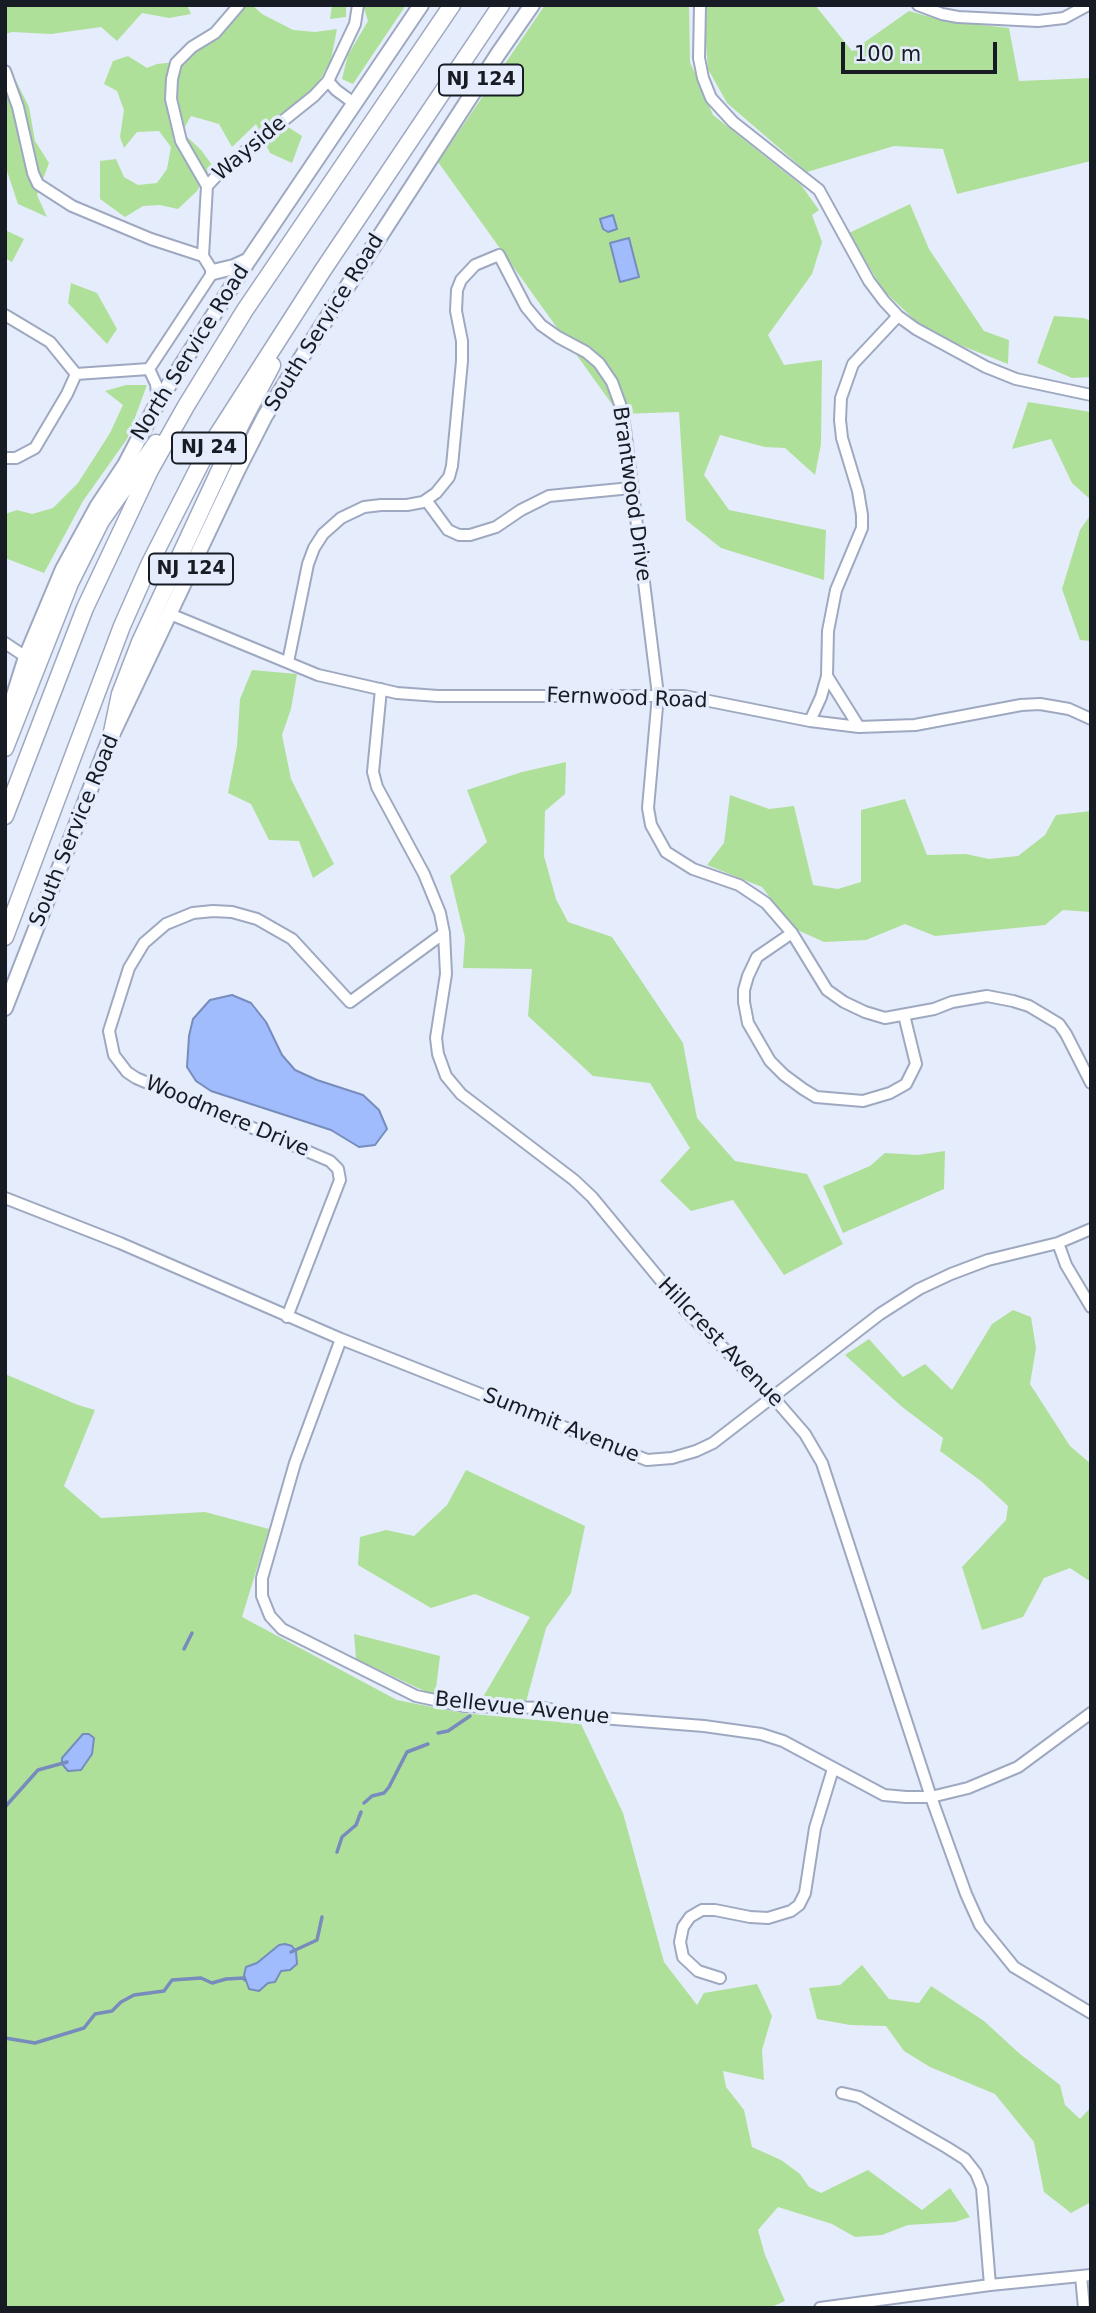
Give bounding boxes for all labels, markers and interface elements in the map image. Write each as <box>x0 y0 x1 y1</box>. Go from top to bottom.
scale bar <box>844 28 1000 72</box>
text: 100 m <box>854 42 921 66</box>
road number: NJ 124 <box>439 64 523 96</box>
street label: Wayside <box>208 111 292 187</box>
street label: South Service Road <box>260 230 390 416</box>
street label: North Service Road <box>127 261 255 445</box>
street label: Brantwood Drive <box>606 405 656 583</box>
road number: NJ 24 <box>172 432 246 463</box>
road number: NJ 124 <box>149 554 233 584</box>
street label: Fernwood Road <box>546 684 708 714</box>
street label: South Service Road <box>25 731 125 931</box>
street label: Woodmere Drive <box>141 1071 313 1163</box>
street label: Hillcrest Avenue <box>652 1273 788 1413</box>
street label: Summit Avenue <box>479 1383 643 1469</box>
street label: Bellevue Avenue <box>434 1687 610 1731</box>

